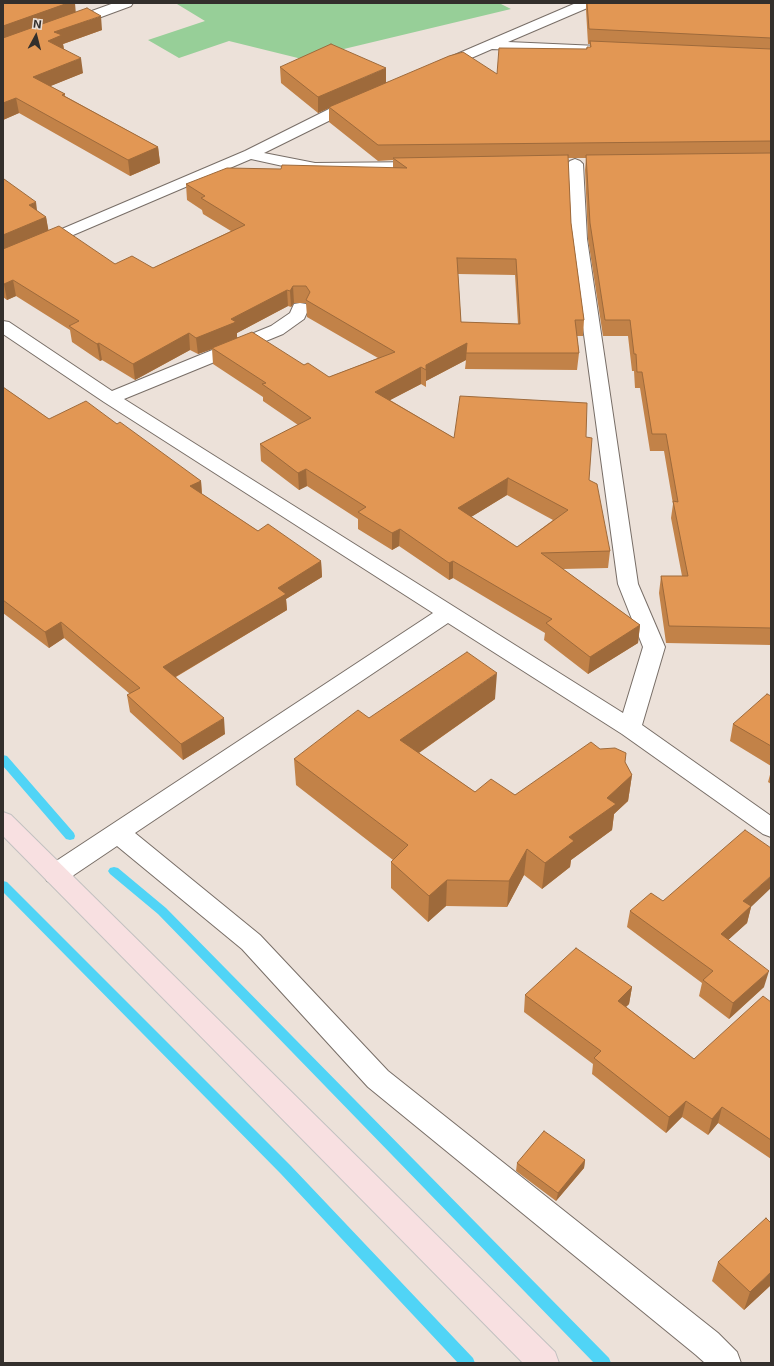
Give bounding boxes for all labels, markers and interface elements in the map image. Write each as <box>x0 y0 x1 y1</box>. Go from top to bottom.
north arrow <box>16 16 56 56</box>
text: N <box>32 17 42 32</box>

